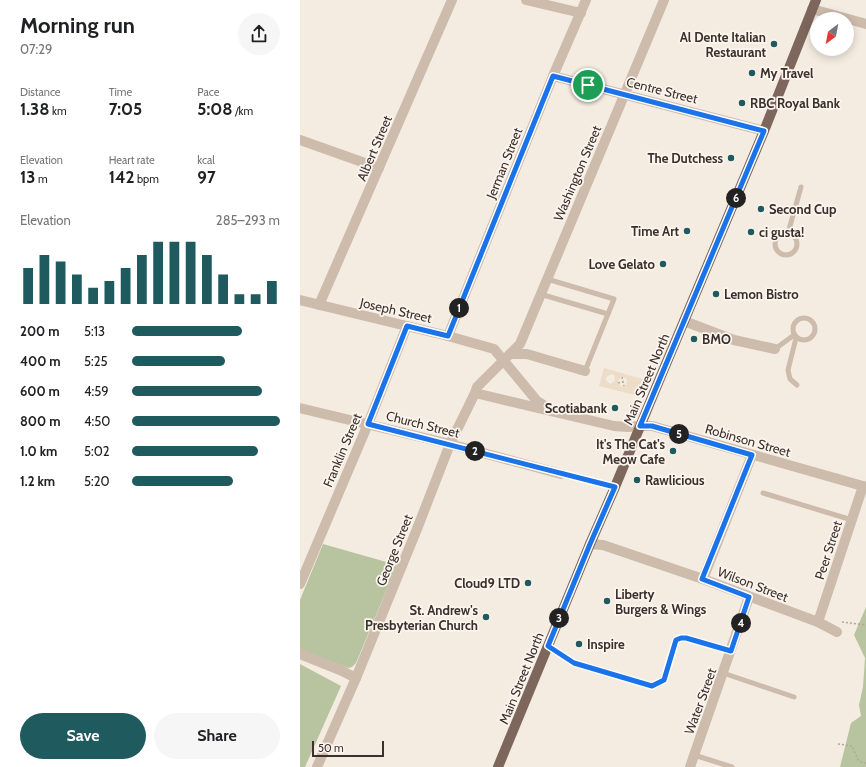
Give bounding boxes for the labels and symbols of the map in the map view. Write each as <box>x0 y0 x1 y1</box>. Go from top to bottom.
north arrow <box>810 12 854 56</box>
place label: Al Dente Italian Restaurant <box>680 29 767 60</box>
marker: Al Dente Italian Restaurant <box>769 39 779 49</box>
place label: My Travel <box>760 65 814 81</box>
pin <box>571 68 605 102</box>
marker: My Travel <box>747 68 757 78</box>
street label: Centre Street <box>625 73 700 107</box>
place label: RBC Royal Bank <box>750 95 841 111</box>
marker: RBC Royal Bank <box>737 98 747 108</box>
street label: Albert Street <box>353 112 395 183</box>
street label: Washington Street <box>550 122 605 223</box>
street label: Jerman Street <box>482 125 526 202</box>
place label: The Dutchess <box>647 150 723 166</box>
marker: The Dutchess <box>726 153 736 163</box>
pin: 6 <box>726 188 746 208</box>
place label: Second Cup <box>769 201 837 217</box>
marker: Second Cup <box>756 204 766 214</box>
place label: Time Art <box>631 223 680 239</box>
place label: ci gusta! <box>759 224 804 240</box>
marker: Time Art <box>682 226 692 236</box>
marker: ci gusta! <box>746 227 756 237</box>
place label: Love Gelato <box>588 256 656 272</box>
marker: Love Gelato <box>658 259 668 269</box>
place label: Lemon Bistro <box>724 286 799 302</box>
marker: Lemon Bistro <box>711 289 721 299</box>
street label: Joseph Street <box>358 294 434 326</box>
pin: 1 <box>449 298 469 318</box>
street label: Main Street North <box>620 331 672 427</box>
place label: BMO <box>702 331 731 347</box>
marker: BMO <box>689 334 699 344</box>
place label: Scotiabank <box>545 400 608 416</box>
marker: Scotiabank <box>610 403 620 413</box>
street label: Church Street <box>385 407 462 441</box>
street label: Franklin Street <box>319 410 365 489</box>
street label: Robinson Street <box>703 420 793 460</box>
pin: 5 <box>669 424 689 444</box>
place label: It's The Cat's Meow Cafe <box>596 436 665 467</box>
pin: 2 <box>465 441 485 461</box>
marker: It's The Cat's Meow Cafe <box>668 446 678 456</box>
place label: Rawlicious <box>645 472 705 488</box>
marker: Rawlicious <box>632 475 642 485</box>
street label: George Street <box>372 511 416 588</box>
street label: Peer Street <box>811 518 845 581</box>
street label: Wilson Street <box>715 563 791 605</box>
place label: Cloud9 LTD <box>454 575 520 591</box>
marker: Cloud9 LTD <box>523 578 533 588</box>
place label: Liberty Burgers & Wings <box>615 586 707 617</box>
marker: Liberty Burgers & Wings <box>602 596 612 606</box>
place label: St. Andrew's Presbyterian Church <box>365 602 478 633</box>
pin: 3 <box>549 608 569 628</box>
marker: St. Andrew's Presbyterian Church <box>481 612 491 622</box>
pin: 4 <box>731 613 751 633</box>
street label: Main Street North <box>495 630 547 726</box>
place label: Inspire <box>587 636 625 652</box>
marker: Inspire <box>574 639 584 649</box>
street label: Water Street <box>681 665 720 736</box>
scale bar <box>312 739 384 758</box>

